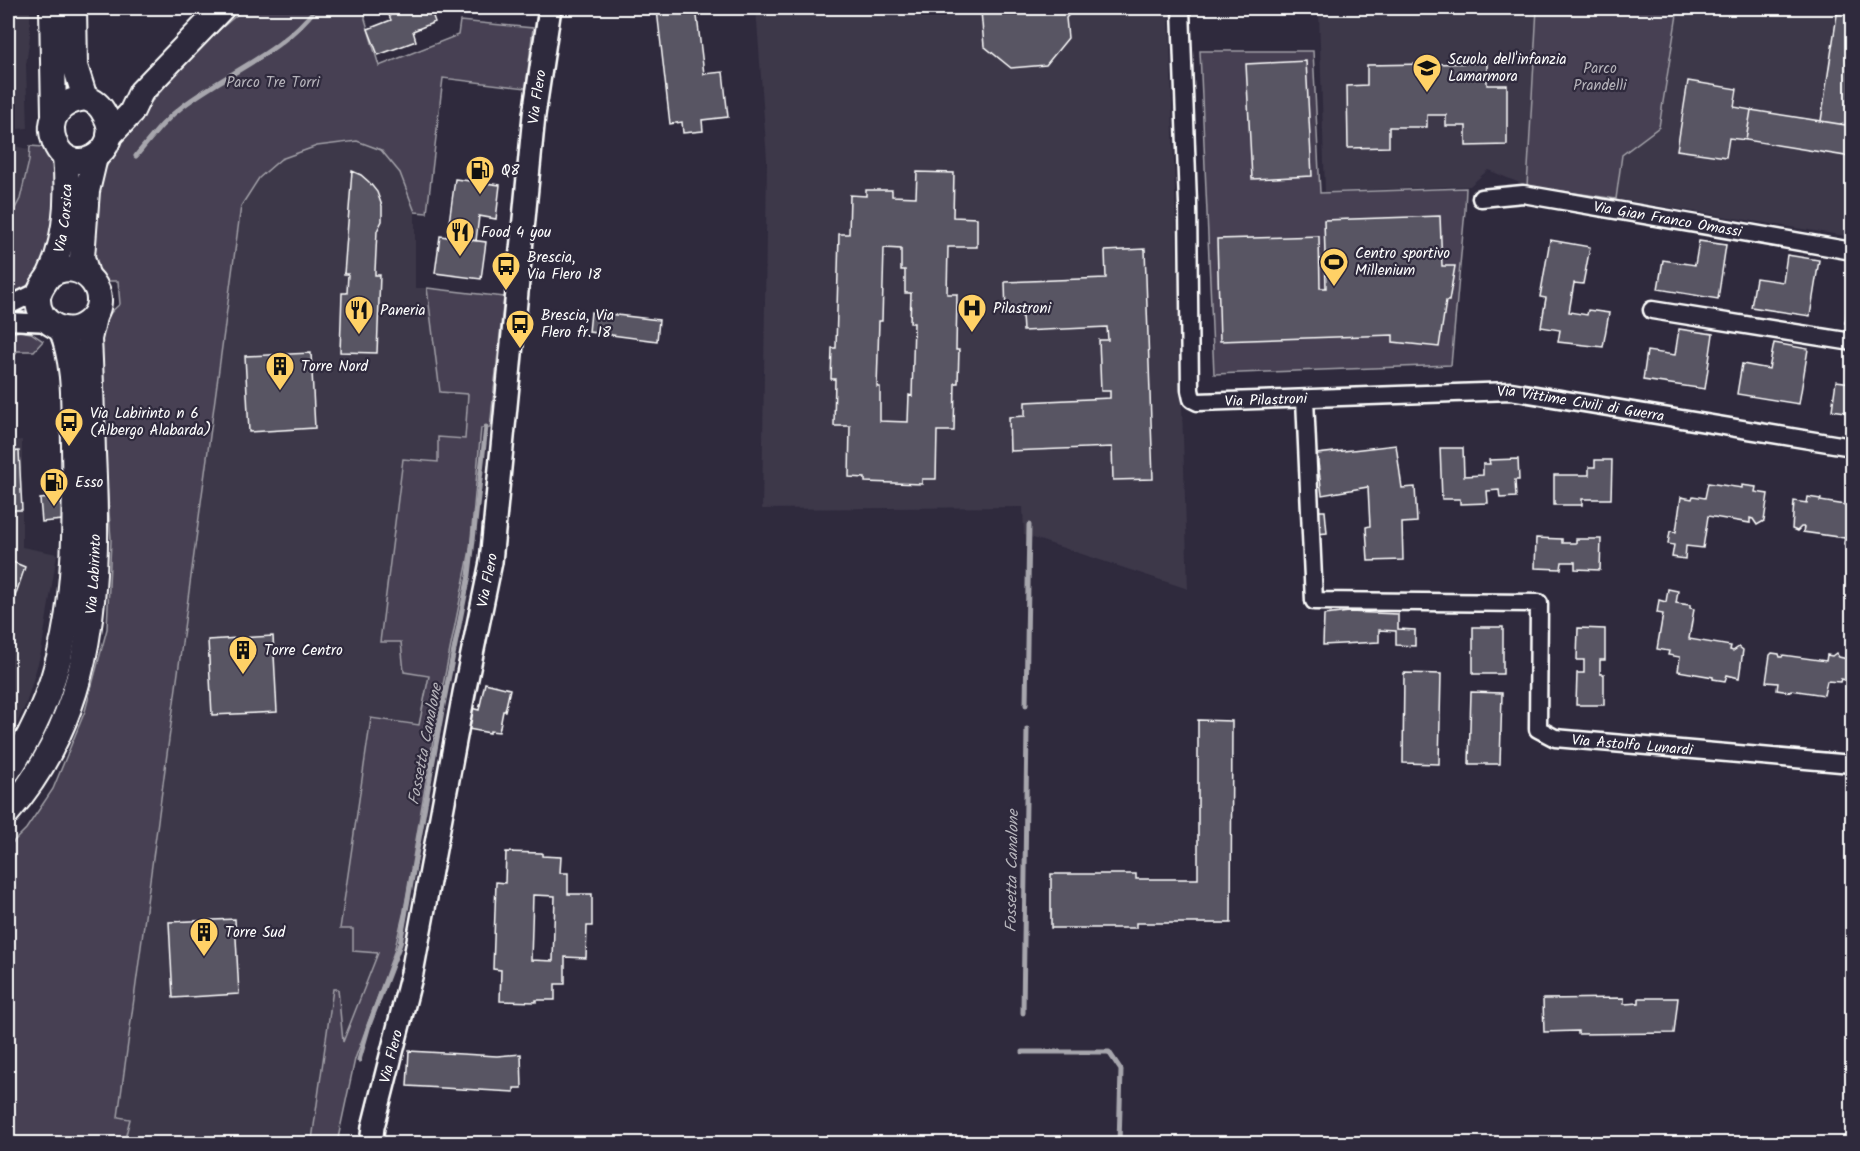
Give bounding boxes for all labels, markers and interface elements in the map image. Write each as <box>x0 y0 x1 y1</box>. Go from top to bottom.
place label: Scuola dell'infanzia Lamarmora <box>1448 48 1567 89</box>
school or university icon: Scuola dell'infanzia Lamarmora <box>1411 52 1443 94</box>
park label: Parco Prandelli <box>1573 57 1628 98</box>
street label: Via Flero <box>522 68 554 125</box>
park label: Parco Tre Torri <box>226 71 321 95</box>
fuel station icon: Q8 <box>464 154 496 196</box>
place label: Q8 <box>501 159 521 183</box>
street label: Via Corsica <box>48 184 80 255</box>
street label: Via Gian Franco Omassi <box>1591 195 1745 245</box>
restaurant icon: Food 4 you <box>444 216 476 258</box>
place label: Food 4 you <box>481 221 551 245</box>
place label: Centro sportivo Millenium <box>1355 242 1450 283</box>
place label: Brescia, Via Flero 18 <box>527 246 602 287</box>
sports icon: Centro sportivo Millenium <box>1318 246 1350 288</box>
bus stop icon: Brescia, Via Flero 18 <box>490 250 522 292</box>
hospital icon: Pilastroni <box>956 292 988 334</box>
restaurant icon: Paneria <box>343 294 375 336</box>
place label: Pilastroni <box>993 297 1052 321</box>
place label: Paneria <box>380 299 426 323</box>
place label: Brescia, Via Flero fr. 18 <box>541 304 614 345</box>
bus stop icon: Brescia, Via Flero fr. 18 <box>504 308 536 350</box>
building icon: Torre Nord <box>264 350 296 392</box>
place label: Torre Nord <box>301 355 368 379</box>
street label: Via Vittime Civili di Guerra <box>1497 380 1666 429</box>
street label: Via Pilastroni <box>1224 387 1309 414</box>
place label: Via Labirinto n 6 (Albergo Alabarda) <box>90 402 211 443</box>
bus stop icon: Via Labirinto n 6 (Albergo Alabarda) <box>53 406 85 448</box>
fuel station icon: Esso <box>38 466 70 508</box>
place label: Esso <box>75 471 104 495</box>
street label: Via Labirinto <box>80 534 108 616</box>
street label: Via Flero <box>471 552 505 610</box>
building icon: Torre Centro <box>227 634 259 676</box>
place label: Torre Centro <box>264 639 343 663</box>
water label: Fossetta Canalone <box>401 680 450 807</box>
street label: Via Astolfo Lunardi <box>1571 729 1695 763</box>
water label: Fossetta Canalone <box>999 808 1026 933</box>
building icon: Torre Sud <box>188 916 220 958</box>
place label: Torre Sud <box>225 921 286 945</box>
street label: Via Flero <box>374 1027 410 1086</box>

